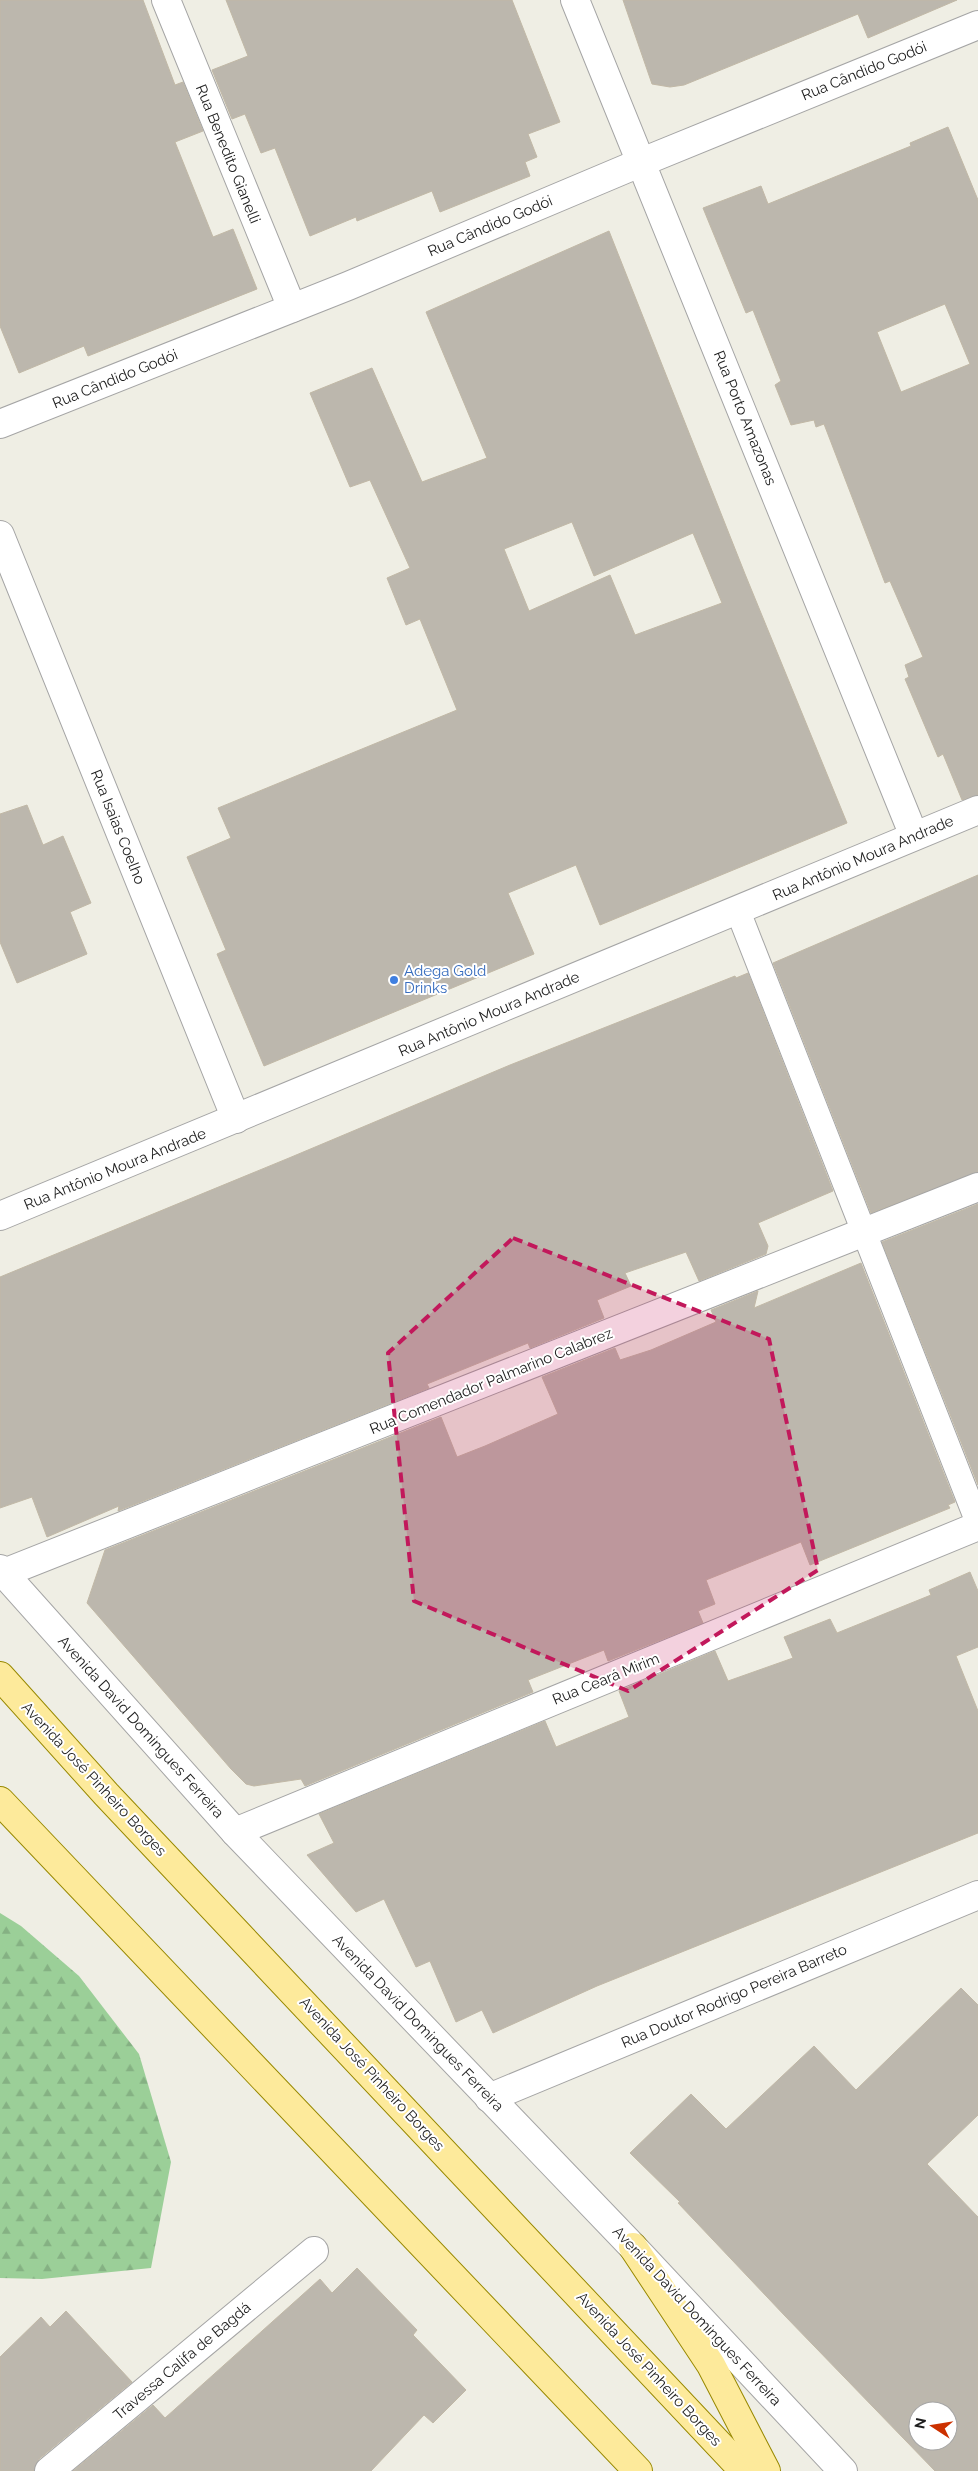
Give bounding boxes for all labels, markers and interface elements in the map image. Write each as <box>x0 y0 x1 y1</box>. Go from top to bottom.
street label: Rua Cândido Godói <box>799 38 929 104</box>
street label: Rua Benedito Gianelli <box>192 82 264 226</box>
street label: Rua Cândido Godói <box>425 192 555 260</box>
street label: Rua Cândido Godói <box>50 346 180 412</box>
street label: Rua Porto Amazonas <box>710 348 780 488</box>
street label: Rua Isaias Coelho <box>87 767 149 887</box>
street label: Rua Antônio Moura Andrade <box>770 812 956 904</box>
place label: Adega Gold Drinks <box>404 962 486 997</box>
street label: Rua Antônio Moura Andrade <box>396 968 582 1060</box>
marker: Adega Gold Drinks <box>388 974 400 986</box>
street label: Rua Antônio Moura Andrade <box>21 1124 209 1214</box>
street label: Rua Comendador Palmarino Calabrez <box>367 1324 615 1438</box>
street label: Avenida David Domingues Ferreira <box>54 1632 228 1822</box>
street label: Rua Ceará Mirim <box>550 1649 662 1709</box>
street label: Avenida José Pinheiro Borges <box>18 1698 170 1860</box>
street label: Avenida David Domingues Ferreira <box>329 1931 507 2115</box>
street label: Rua Doutor Rodrigo Pereira Barreto <box>618 1940 850 2052</box>
street label: Avenida José Pinheiro Borges <box>296 1993 448 2155</box>
street label: Avenida David Domingues Ferreira <box>609 2222 785 2410</box>
street label: Avenida José Pinheiro Borges <box>573 2288 725 2450</box>
street label: Travessa Califa de Bagdá <box>110 2298 254 2424</box>
north arrow <box>908 2401 958 2451</box>
text: N <box>911 2416 929 2430</box>

